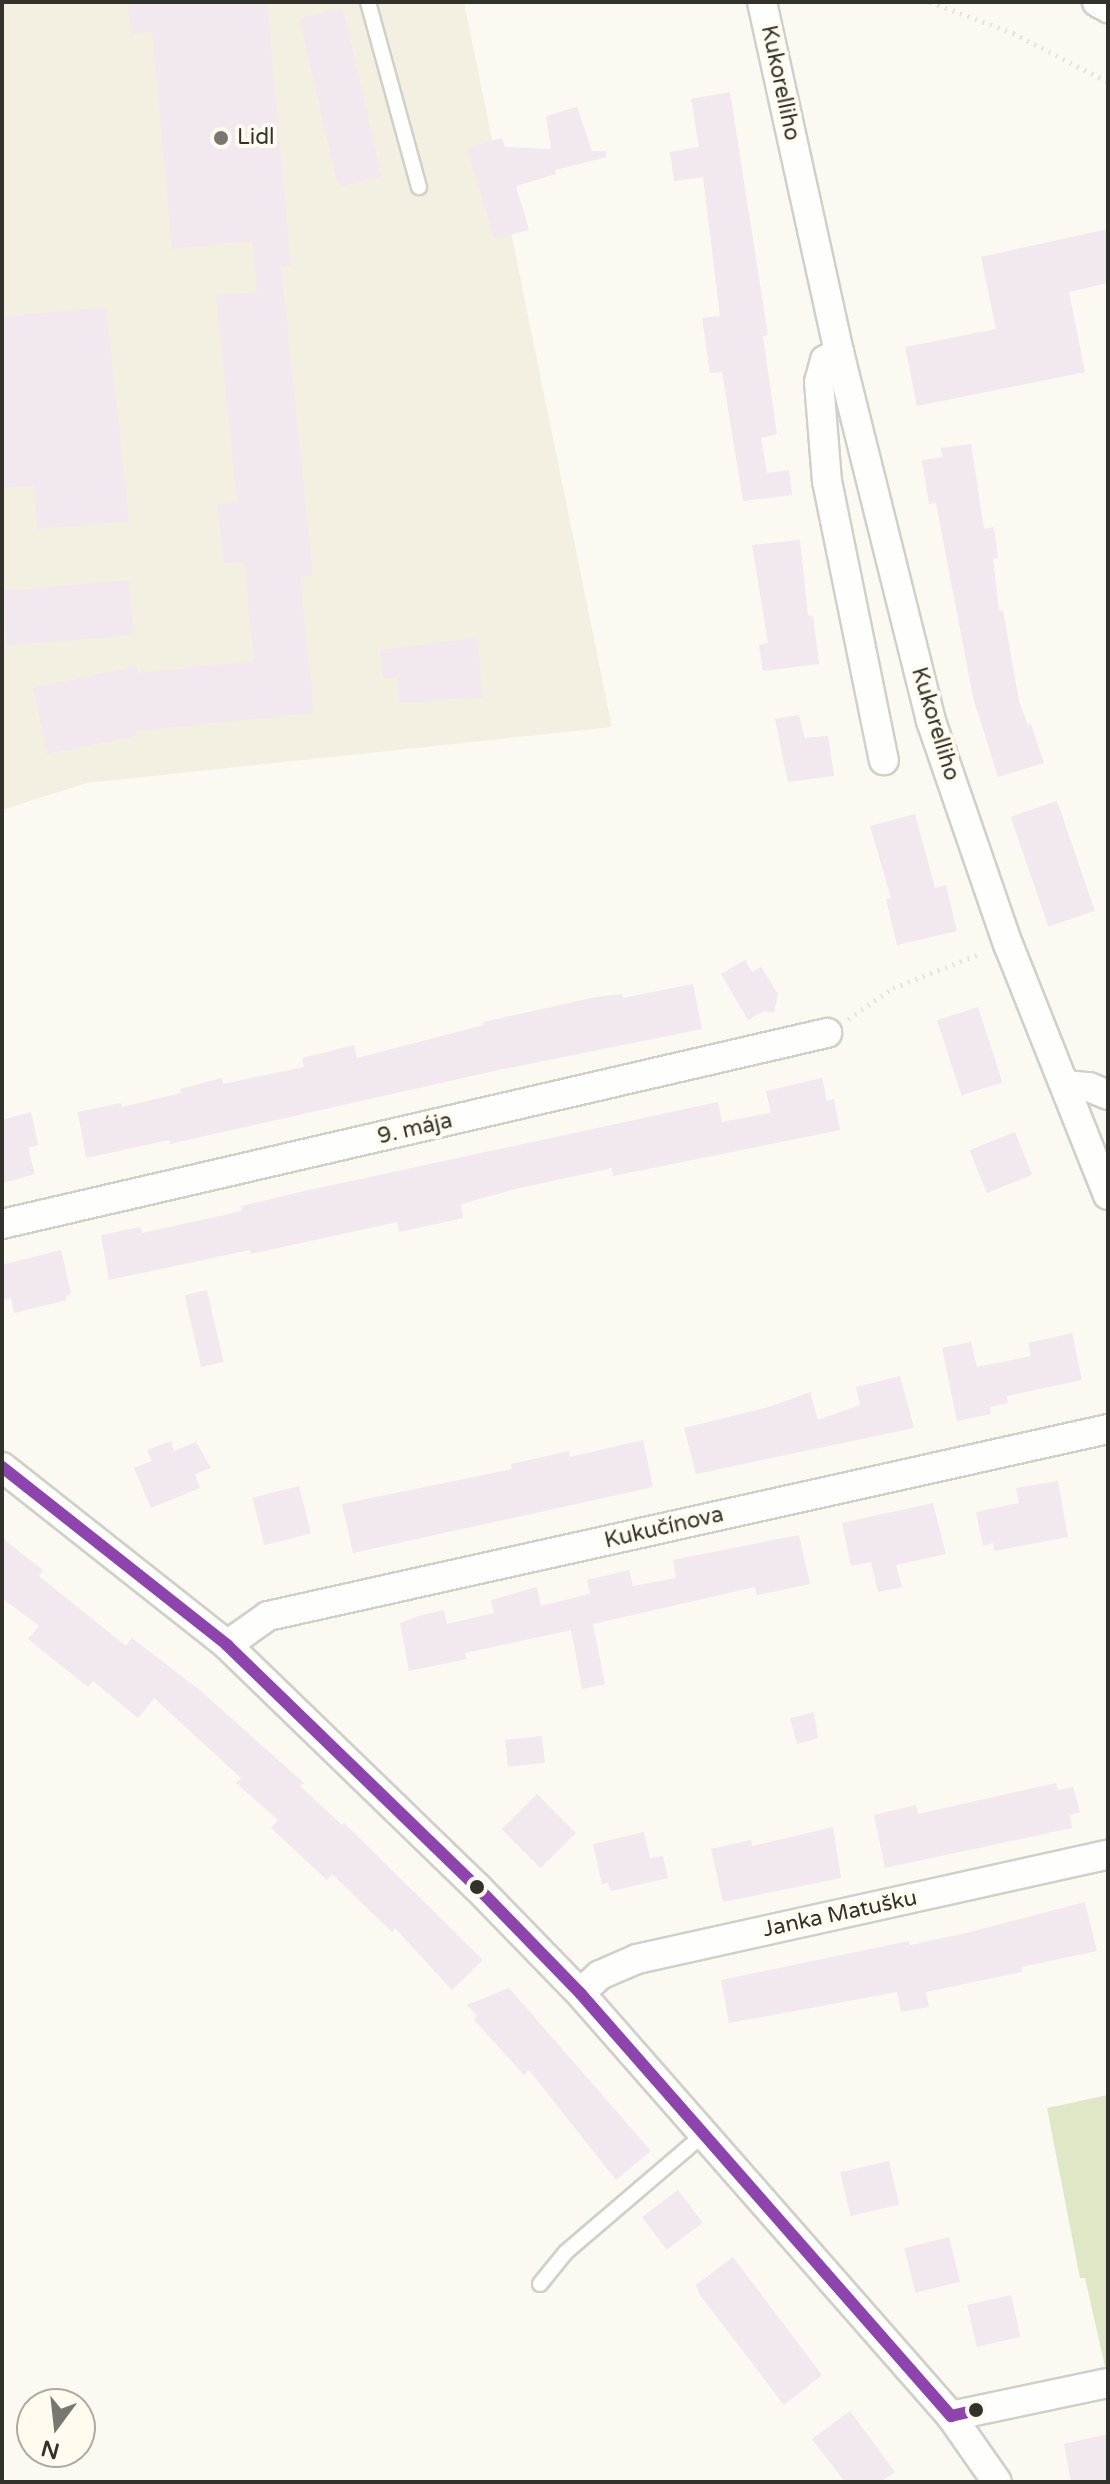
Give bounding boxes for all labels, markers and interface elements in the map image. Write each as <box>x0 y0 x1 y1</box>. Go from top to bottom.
street label: Kukorelliho <box>755 23 805 143</box>
place label: Lidl <box>237 125 275 151</box>
marker: Lidl <box>212 129 230 147</box>
street label: Kukorelliho <box>905 664 965 784</box>
street label: 9. mája <box>375 1108 455 1150</box>
street label: Kukučínova <box>602 1502 726 1554</box>
unlabelled marker <box>469 1879 485 1895</box>
street label: Janka Matušku <box>760 1885 920 1943</box>
north arrow <box>16 2388 96 2468</box>
unlabelled marker <box>968 2402 984 2418</box>
text: N <box>38 2434 62 2464</box>

